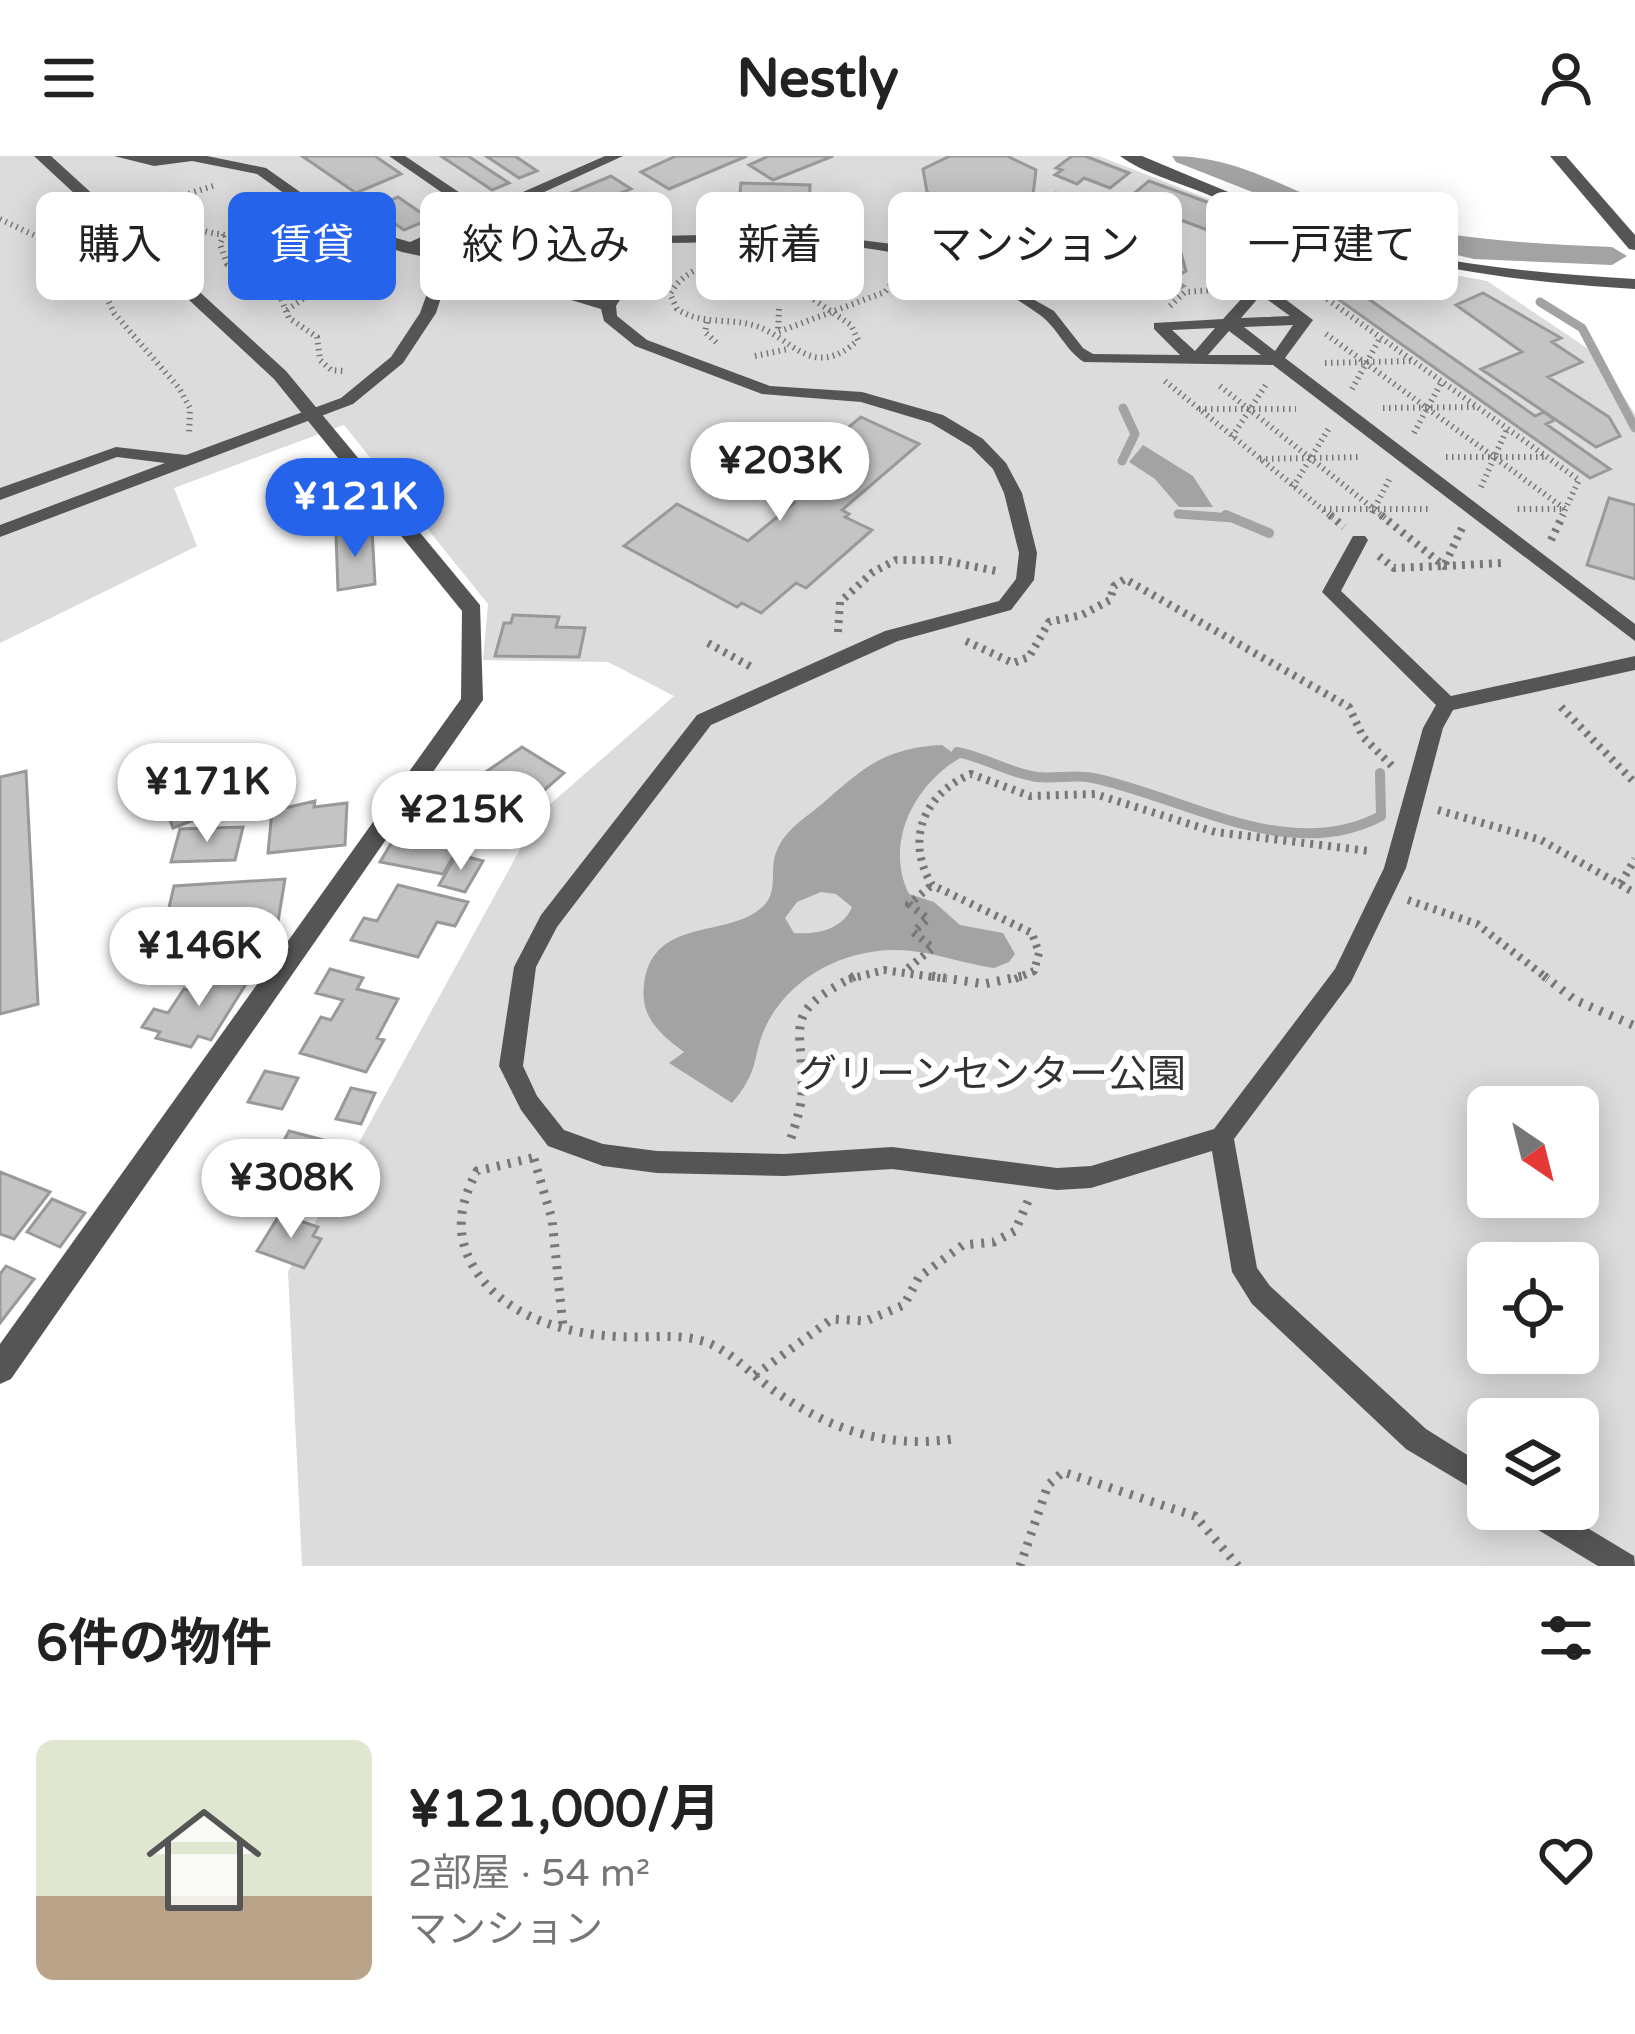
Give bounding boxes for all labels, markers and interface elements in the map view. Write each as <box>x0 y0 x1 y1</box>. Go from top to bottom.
icon: menu <box>36 45 102 111</box>
icon: person <box>1533 45 1599 111</box>
text: Nestly <box>737 46 898 111</box>
chip: 購入 <box>36 192 204 300</box>
chip: 賃貸 <box>228 192 396 300</box>
chip: 絞り込み <box>420 192 672 300</box>
chip: 新着 <box>696 192 864 300</box>
chip: マンション <box>888 192 1182 300</box>
chip: 一戸建て <box>1206 192 1458 300</box>
pin: ¥203K <box>696 422 864 524</box>
text: ¥203K <box>717 437 843 484</box>
pin: ¥121K <box>271 458 439 560</box>
text: ¥121K <box>292 473 418 520</box>
pin: ¥171K <box>123 743 291 845</box>
text: ¥171K <box>144 758 270 805</box>
pin: ¥215K <box>377 771 545 873</box>
text: ¥215K <box>398 786 524 833</box>
pin: ¥146K <box>115 907 283 1009</box>
text: ¥146K <box>136 922 262 969</box>
park label: グリーンセンター公園 <box>798 1051 1186 1098</box>
north arrow <box>1467 1086 1599 1218</box>
map controls <box>1467 1086 1599 1530</box>
pin: ¥308K <box>207 1139 375 1241</box>
text: ¥308K <box>228 1154 354 1201</box>
button: locate <box>1467 1242 1599 1374</box>
button: layers <box>1467 1398 1599 1530</box>
icon: filters <box>1533 1605 1599 1671</box>
text: 6件の物件 <box>36 1613 272 1675</box>
text: ¥121,000/月 <box>408 1779 721 1841</box>
icon: home <box>132 1788 276 1932</box>
icon: heart <box>1533 1827 1599 1893</box>
text: 2部屋 · 54 m² <box>408 1850 650 1897</box>
text: マンション <box>408 1906 603 1953</box>

